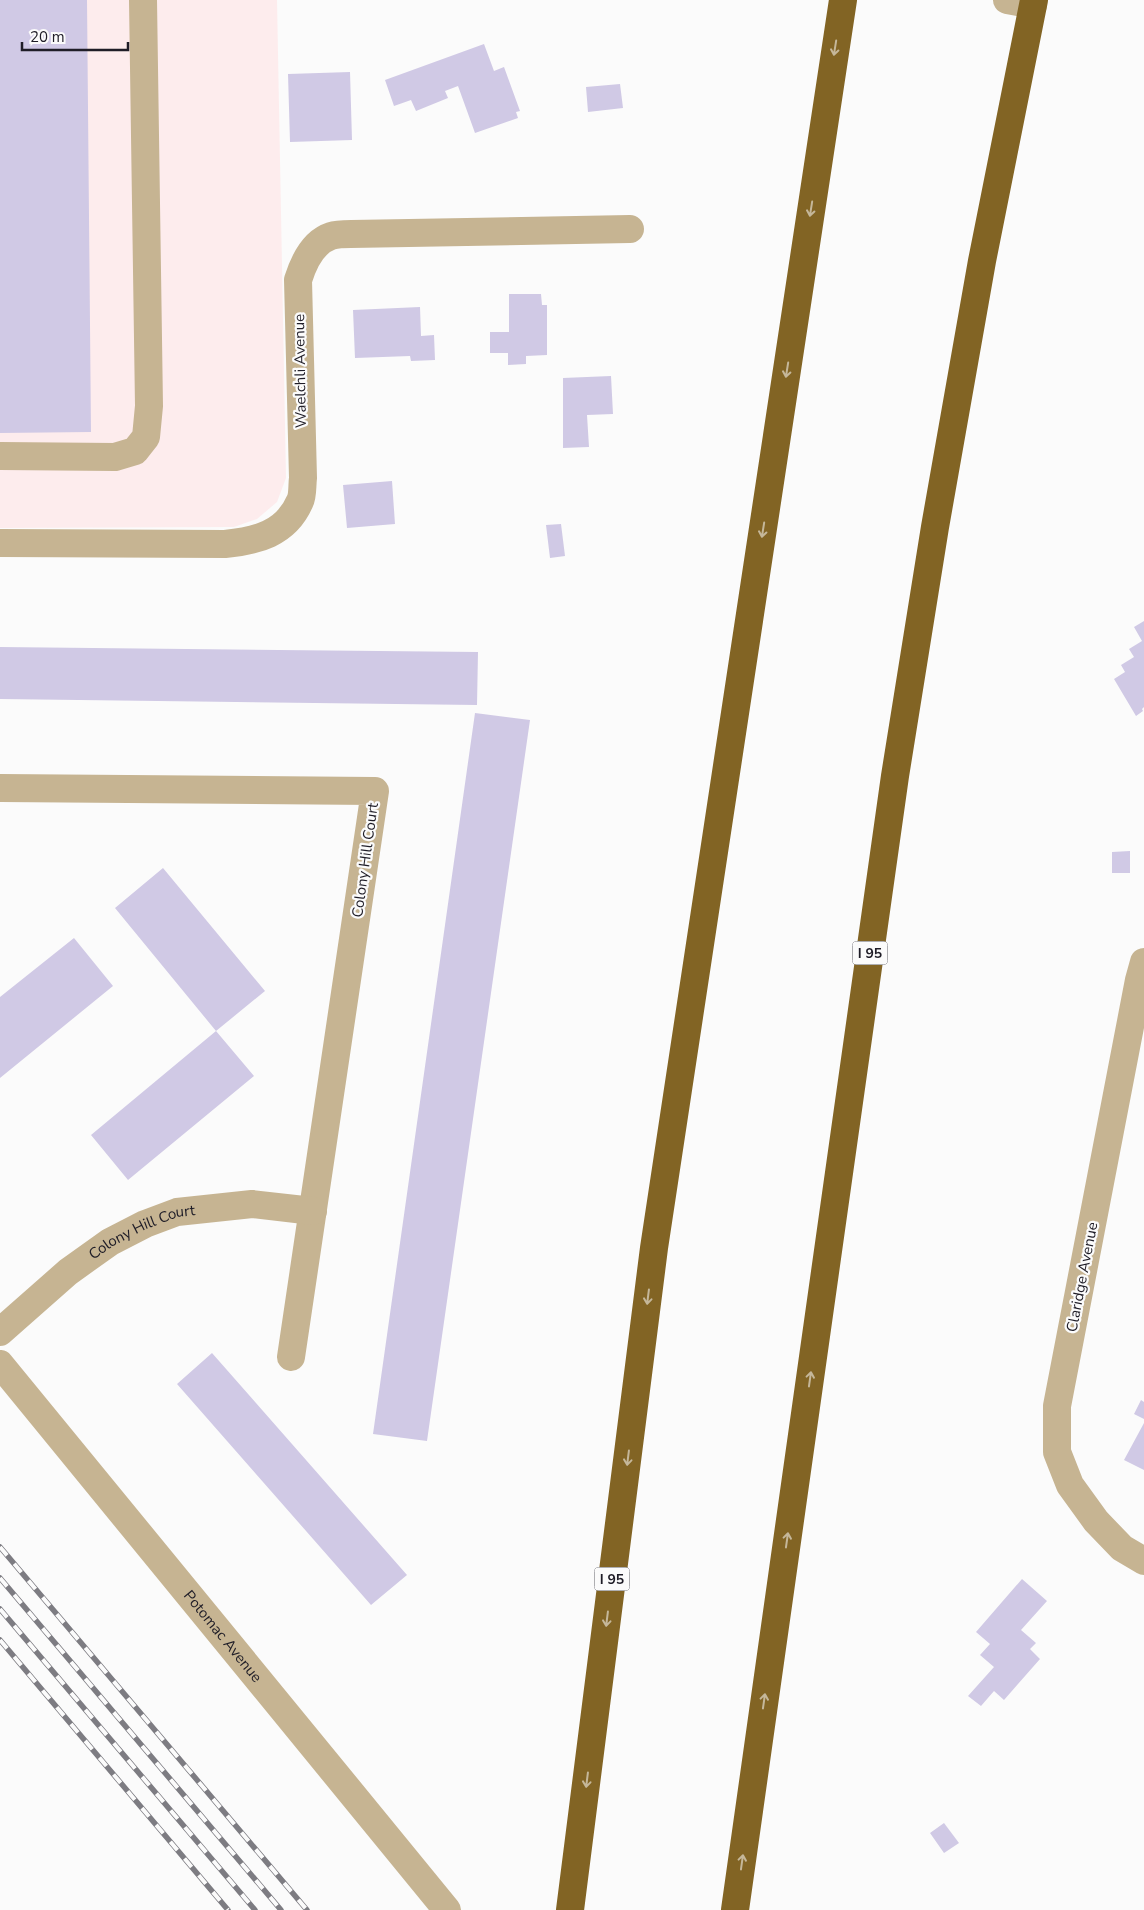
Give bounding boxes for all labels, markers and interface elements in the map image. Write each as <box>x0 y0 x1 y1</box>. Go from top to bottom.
scale bar <box>22 20 129 52</box>
text: 20 m <box>30 27 65 47</box>
one-way arrow <box>830 40 840 56</box>
one-way arrow <box>806 201 816 217</box>
street label: Waelchli Avenue <box>289 314 311 428</box>
one-way arrow <box>781 361 791 377</box>
one-way arrow <box>757 522 767 538</box>
street label: Colony Hill Court <box>347 801 383 919</box>
road number: I 95 <box>852 941 888 964</box>
street label: Colony Hill Court <box>85 1200 197 1264</box>
street label: Claridge Avenue <box>1062 1220 1102 1334</box>
one-way arrow <box>643 1288 653 1304</box>
one-way arrow <box>805 1371 815 1387</box>
one-way arrow <box>623 1449 633 1465</box>
one-way arrow <box>782 1532 792 1548</box>
road number: I 95 <box>594 1568 630 1590</box>
street label: Potomac Avenue <box>179 1586 267 1687</box>
one-way arrow <box>602 1611 612 1627</box>
one-way arrow <box>760 1693 770 1709</box>
one-way arrow <box>582 1772 592 1788</box>
one-way arrow <box>737 1854 747 1870</box>

